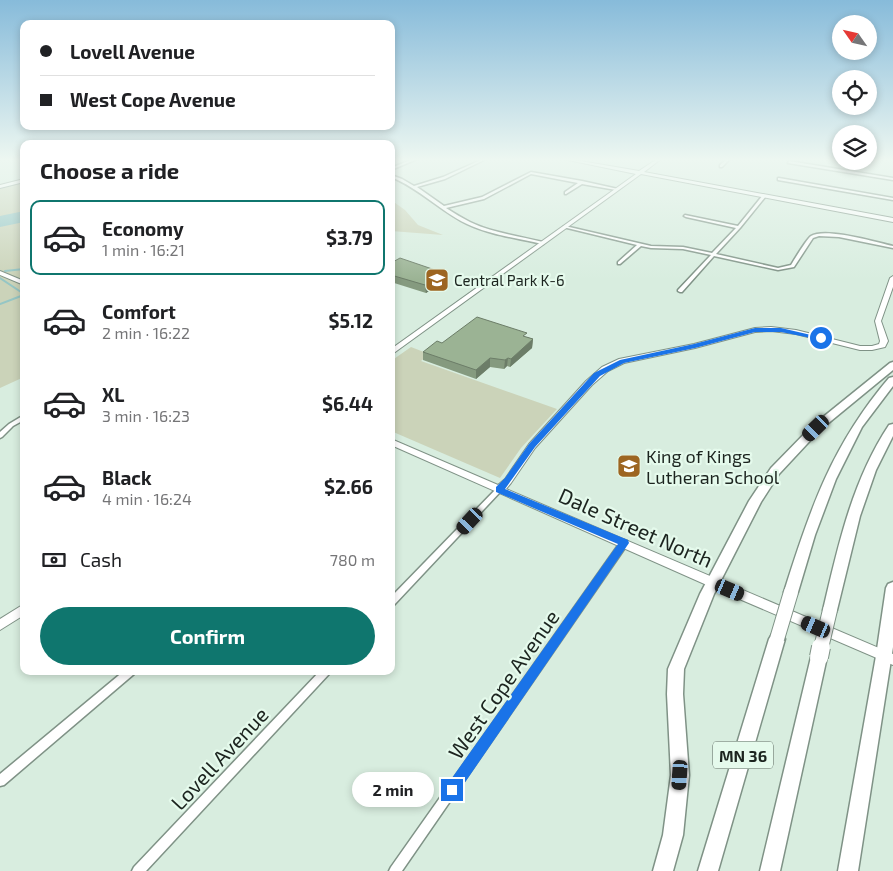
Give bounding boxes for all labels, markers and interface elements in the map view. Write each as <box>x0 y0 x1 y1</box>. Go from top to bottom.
north arrow <box>832 15 878 60</box>
map controls <box>832 15 877 170</box>
text: Lovell Avenue <box>70 40 195 63</box>
button: locate <box>832 70 877 115</box>
text: West Cope Avenue <box>70 88 236 111</box>
button: layers <box>832 125 877 170</box>
text: Choose a ride <box>40 157 179 183</box>
icon: car <box>42 215 87 260</box>
text: Economy <box>102 217 184 240</box>
text: $3.79 <box>326 226 373 249</box>
text: 1 min · 16:21 <box>102 240 185 259</box>
school or university icon: Central Park K-6 <box>424 267 450 293</box>
place label: Central Park K-6 <box>454 271 564 289</box>
icon: car <box>42 298 87 343</box>
text: Comfort <box>102 300 176 323</box>
text: $5.12 <box>328 309 373 332</box>
text: 2 min · 16:22 <box>102 323 190 342</box>
route start <box>810 327 832 349</box>
icon: car <box>42 381 87 426</box>
text: XL <box>102 383 124 406</box>
text: $6.44 <box>322 392 373 415</box>
text: 3 min · 16:23 <box>102 406 190 425</box>
car <box>799 412 832 444</box>
place label: King of Kings Lutheran School <box>646 445 780 488</box>
school or university icon: King of Kings Lutheran School <box>616 453 642 479</box>
icon: car <box>42 464 87 509</box>
text: Black <box>102 466 152 489</box>
text: $2.66 <box>324 475 373 498</box>
street label: Dale Street North <box>555 482 717 572</box>
text: 4 min · 16:24 <box>102 489 192 508</box>
car <box>454 505 485 537</box>
icon: cash <box>40 546 68 574</box>
text: Cash <box>80 548 122 571</box>
text: 780 m <box>330 550 375 569</box>
car <box>713 577 746 603</box>
street label: West Cope Avenue <box>442 605 564 763</box>
button: Confirm <box>40 607 375 665</box>
car <box>799 614 832 640</box>
street label: Lovell Avenue <box>165 701 273 815</box>
road number: MN 36 <box>713 742 773 768</box>
car <box>671 760 688 790</box>
callout: 2 min <box>352 772 434 808</box>
route end <box>441 779 463 801</box>
text: 2 min <box>373 780 413 799</box>

